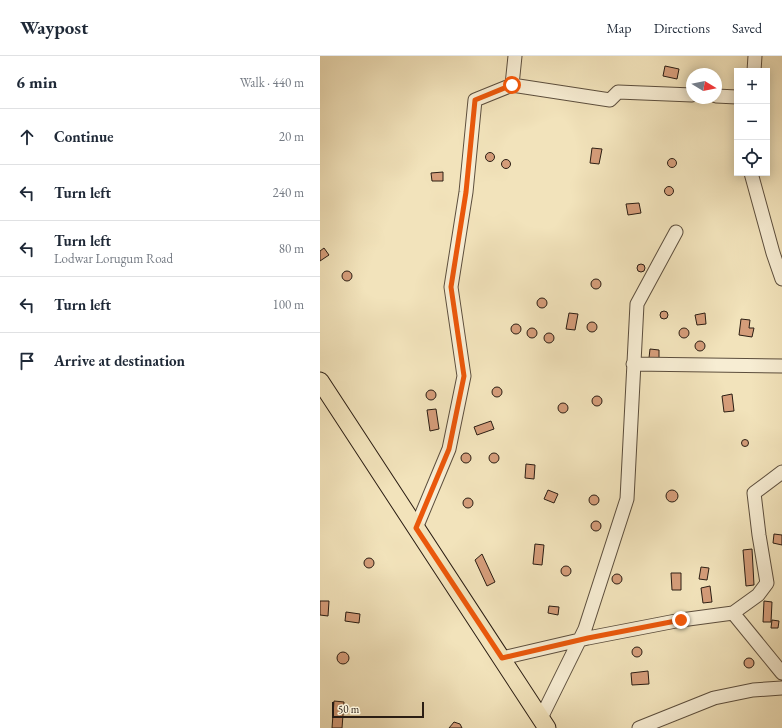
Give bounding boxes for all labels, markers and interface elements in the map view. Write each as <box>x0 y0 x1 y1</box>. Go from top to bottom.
text: Waypost <box>20 15 88 40</box>
text: Map <box>606 19 632 37</box>
text: Directions <box>654 19 710 37</box>
text: Saved <box>732 19 762 37</box>
north arrow <box>686 68 722 104</box>
map controls <box>734 68 770 176</box>
button: + <box>734 68 770 104</box>
text: 6 min <box>16 71 57 93</box>
text: Walk · 440 m <box>240 74 304 91</box>
route start <box>503 76 521 94</box>
button: − <box>734 104 770 140</box>
icon: ahead <box>16 126 38 148</box>
text: Continue <box>54 127 114 146</box>
text: 20 m <box>279 128 304 145</box>
button: locate <box>734 140 770 176</box>
icon: left <box>16 182 38 204</box>
text: Turn left <box>54 183 111 202</box>
text: 240 m <box>273 184 304 201</box>
text: Turn left <box>54 231 111 250</box>
icon: left <box>16 238 38 260</box>
text: 80 m <box>279 240 304 257</box>
text: Lodwar Lorugum Road <box>54 250 173 267</box>
icon: left <box>16 294 38 316</box>
text: Turn left <box>54 295 111 314</box>
text: 100 m <box>273 296 304 313</box>
icon: arrive <box>16 350 38 372</box>
text: Arrive at destination <box>54 351 185 370</box>
route end <box>672 611 690 629</box>
scale bar <box>332 700 424 719</box>
text: 50 m <box>338 702 359 716</box>

